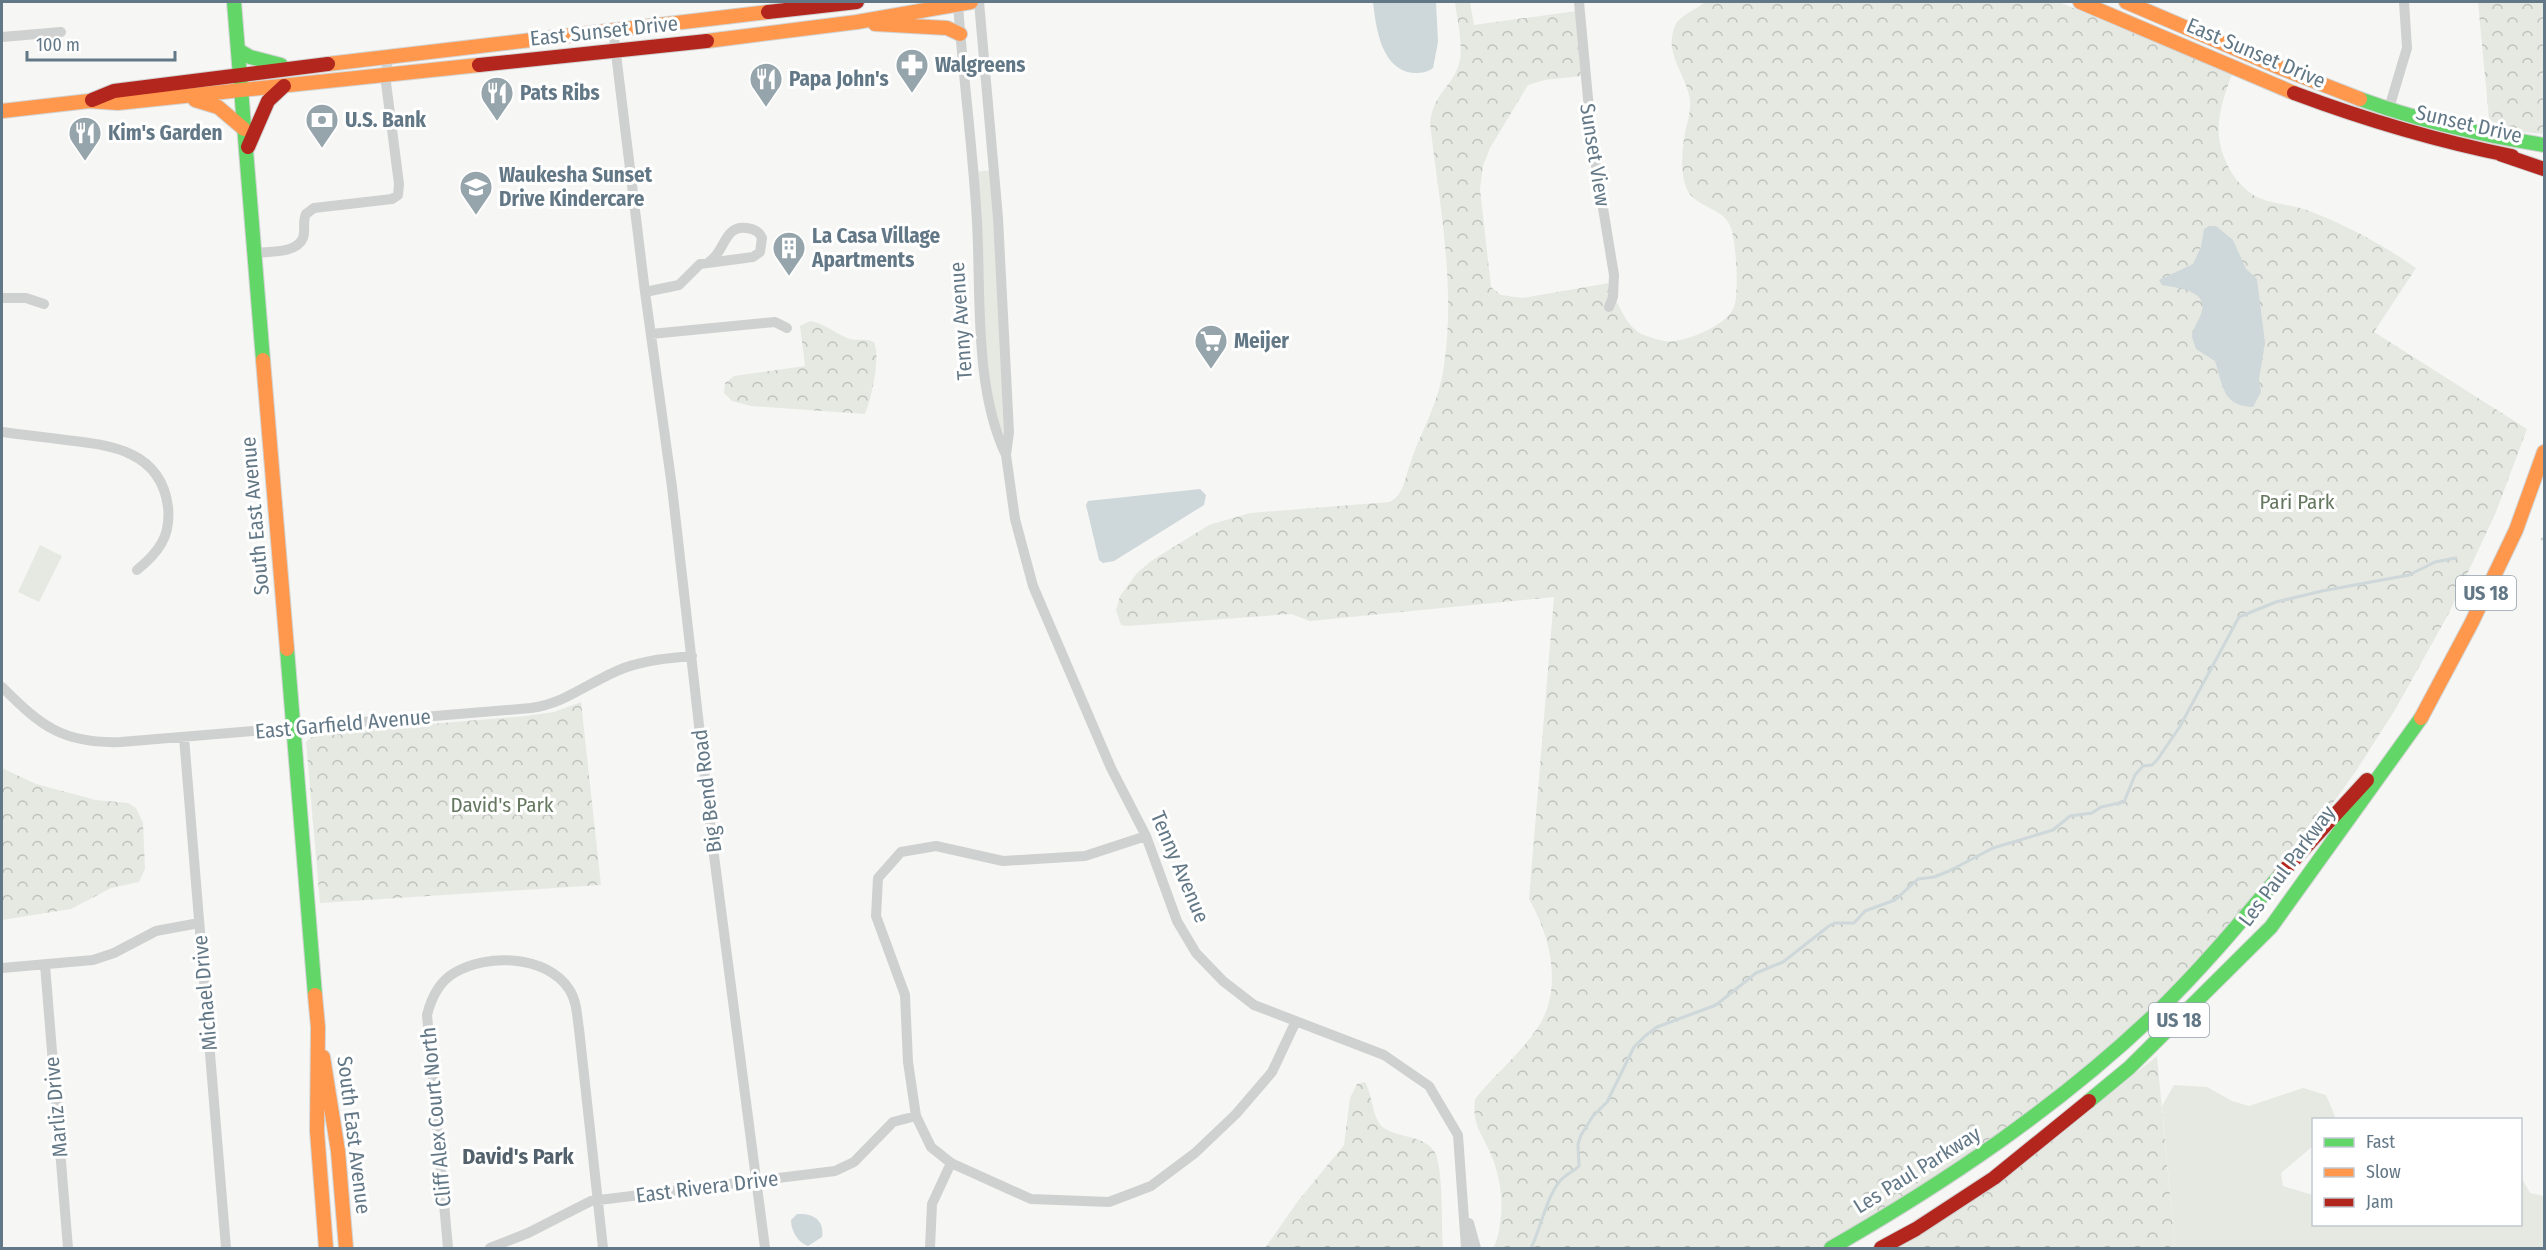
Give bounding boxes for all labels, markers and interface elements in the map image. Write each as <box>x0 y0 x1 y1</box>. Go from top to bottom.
street label: East Sunset Drive <box>529 10 679 52</box>
street label: East Sunset Drive <box>2183 12 2329 94</box>
scale bar <box>27 24 176 62</box>
text: 100 m <box>36 34 80 56</box>
pharmacy icon: Walgreens <box>894 47 930 94</box>
place label: Walgreens <box>935 52 1026 78</box>
restaurant icon: Papa John's <box>748 61 784 108</box>
place label: Papa John's <box>789 66 889 92</box>
restaurant icon: Pats Ribs <box>479 75 515 122</box>
place label: Pats Ribs <box>520 80 600 106</box>
street label: Sunset Drive <box>2413 99 2525 149</box>
bank icon: U.S. Bank <box>304 102 340 149</box>
street label: Sunset View <box>1574 102 1616 208</box>
place label: U.S. Bank <box>345 107 426 133</box>
restaurant icon: Kim's Garden <box>67 115 103 162</box>
place label: Kim's Garden <box>108 120 223 146</box>
place label: Waukesha Sunset Drive Kindercare <box>499 162 653 212</box>
school or university icon: Waukesha Sunset Drive Kindercare <box>458 169 494 216</box>
place label: La Casa Village Apartments <box>811 223 941 273</box>
building icon: La Casa Village Apartments <box>771 230 807 277</box>
street label: Tenny Avenue <box>944 261 978 381</box>
supermarket icon: Meijer <box>1193 323 1229 370</box>
place label: Meijer <box>1234 328 1289 354</box>
street label: South East Avenue <box>235 436 275 596</box>
park label: Pari Park <box>2259 489 2335 515</box>
road number: US 18 <box>2456 576 2516 610</box>
street label: East Garfield Avenue <box>254 703 432 745</box>
street label: Big Bend Road <box>687 728 727 854</box>
park label: David's Park <box>450 792 554 818</box>
street label: Les Paul Parkway <box>2233 800 2341 932</box>
street label: Tenny Avenue <box>1145 807 1215 927</box>
street label: Michael Drive <box>187 934 223 1052</box>
road number: US 18 <box>2149 1003 2209 1037</box>
street label: Cliff Alex Court North <box>415 1026 457 1208</box>
street label: South East Avenue <box>331 1055 377 1215</box>
street label: Marliz Drive <box>39 1056 73 1158</box>
legend <box>2312 1118 2522 1226</box>
street label: Les Paul Parkway <box>1849 1120 1986 1219</box>
text: Fast <box>2366 1131 2395 1153</box>
district label: David's Park <box>462 1143 575 1170</box>
text: Slow <box>2366 1161 2401 1183</box>
street label: East Rivera Drive <box>634 1165 780 1209</box>
text: Jam <box>2366 1191 2394 1213</box>

